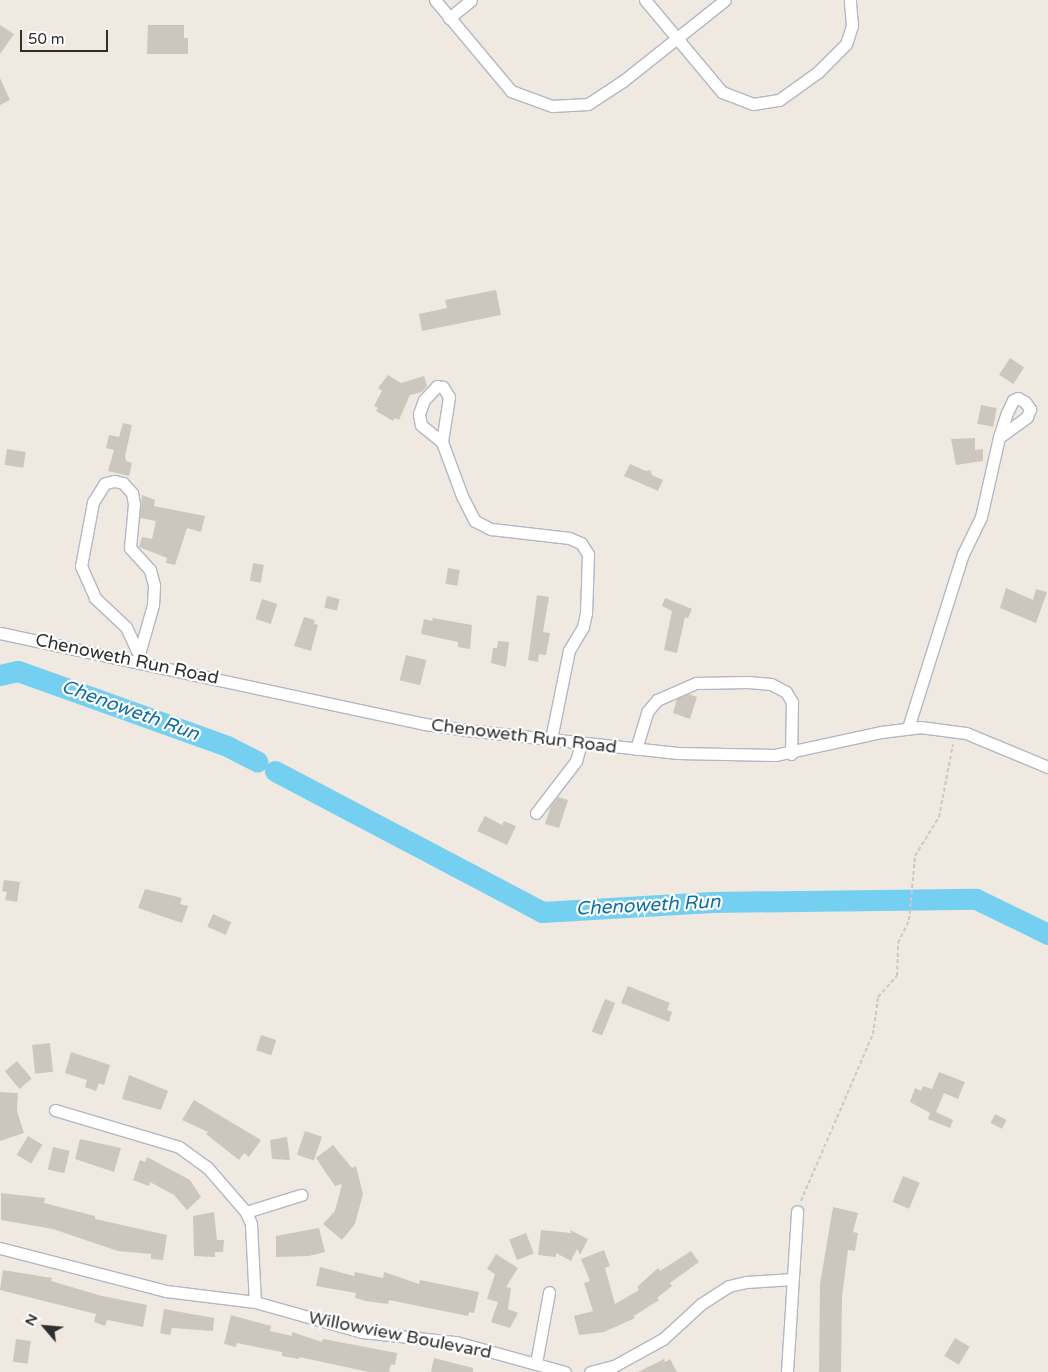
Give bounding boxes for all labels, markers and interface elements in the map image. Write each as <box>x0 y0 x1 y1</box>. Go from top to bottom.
scale bar <box>22 20 110 52</box>
text: 50 m <box>28 30 65 48</box>
street label: Chenoweth Run Road <box>33 629 221 689</box>
water label: Chenoweth Run <box>58 676 202 746</box>
street label: Chenoweth Run Road <box>430 714 618 758</box>
water label: Chenoweth Run <box>575 891 721 921</box>
north arrow <box>20 1302 70 1352</box>
street label: Willowview Boulevard <box>307 1307 493 1363</box>
text: N <box>21 1311 41 1329</box>

